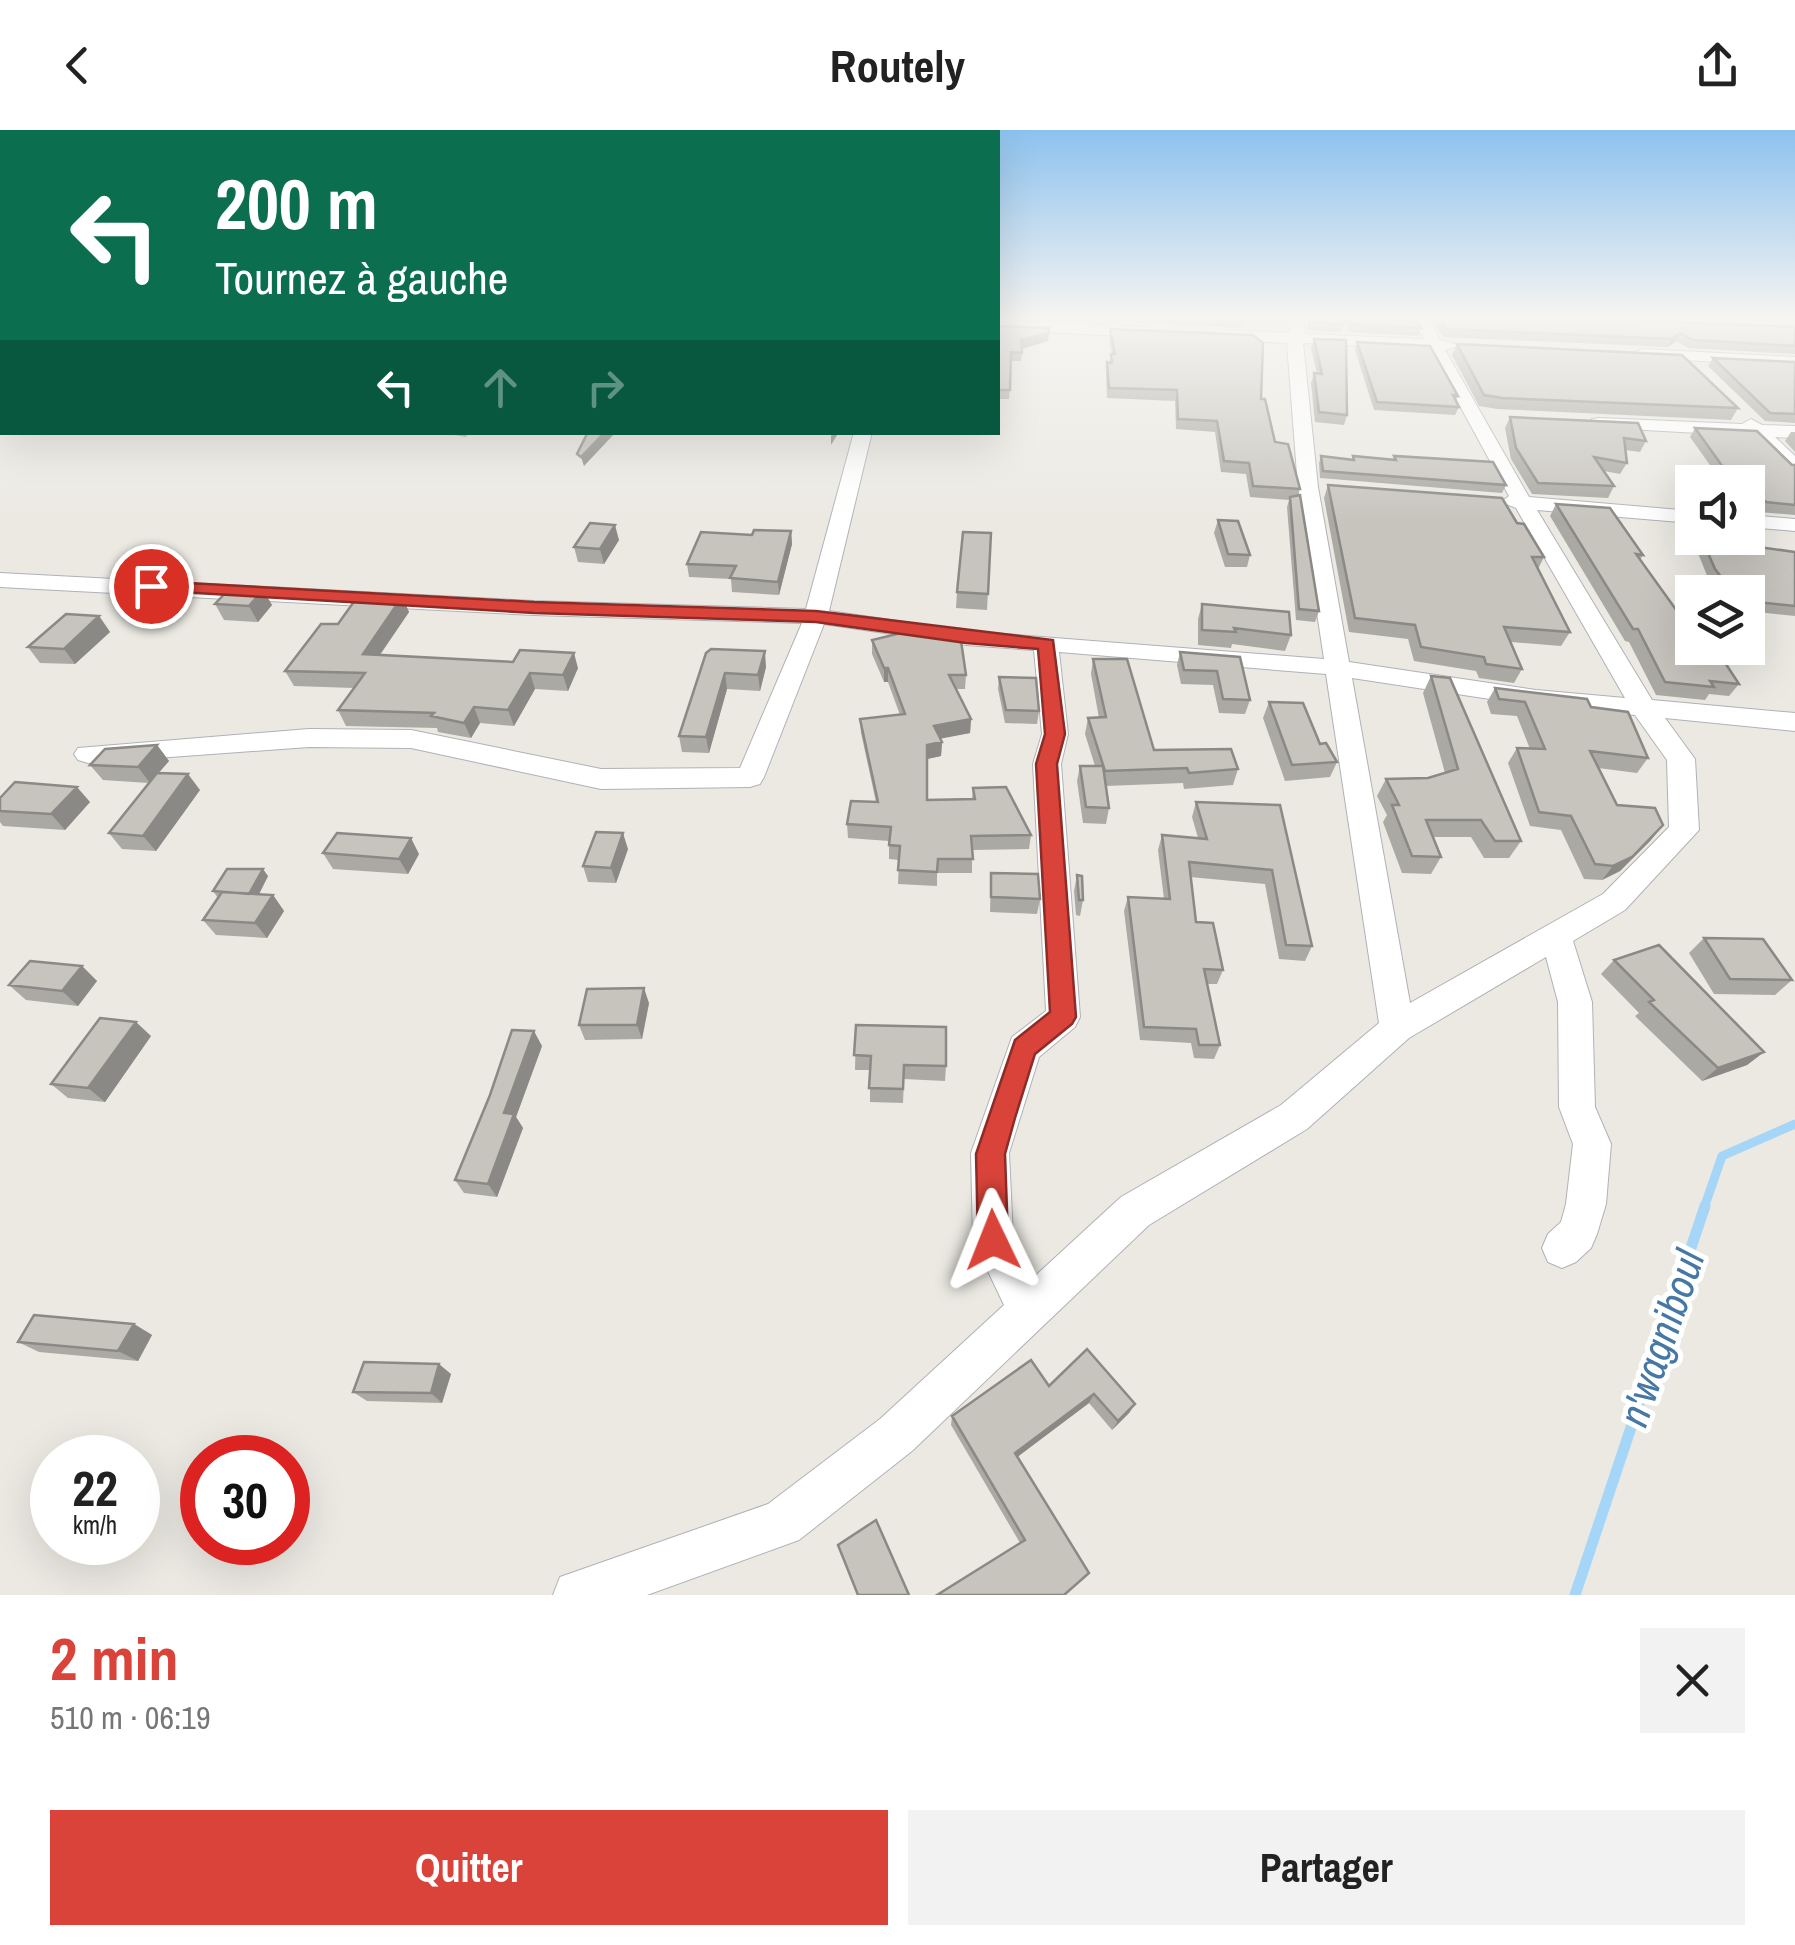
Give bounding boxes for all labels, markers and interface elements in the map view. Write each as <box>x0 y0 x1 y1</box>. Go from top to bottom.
text: Routely <box>830 35 965 96</box>
icon: back <box>50 38 105 93</box>
icon: share <box>1690 38 1745 93</box>
text: 200 m <box>215 157 378 251</box>
icon: left <box>50 170 180 300</box>
text: Tournez à gauche <box>215 247 508 308</box>
icon: left <box>368 360 423 415</box>
icon: ahead <box>473 360 528 415</box>
icon: right <box>578 360 633 415</box>
map controls <box>1675 465 1765 665</box>
button: sound <box>1675 465 1765 555</box>
pin <box>109 544 194 629</box>
icon: arrive <box>124 559 179 614</box>
button: layers <box>1675 575 1765 665</box>
position arrow <box>941 1188 1045 1292</box>
water label: n'wagniboul <box>1605 1241 1718 1434</box>
speed limit sign: 30 <box>180 1435 310 1565</box>
text: 22 <box>72 1454 118 1522</box>
text: km/h <box>73 1508 117 1542</box>
text: 2 min <box>50 1618 179 1699</box>
button: close <box>1640 1628 1745 1733</box>
text: 510 m · 06:19 <box>50 1696 210 1739</box>
button: Quitter <box>50 1810 888 1925</box>
button: Partager <box>908 1810 1745 1925</box>

